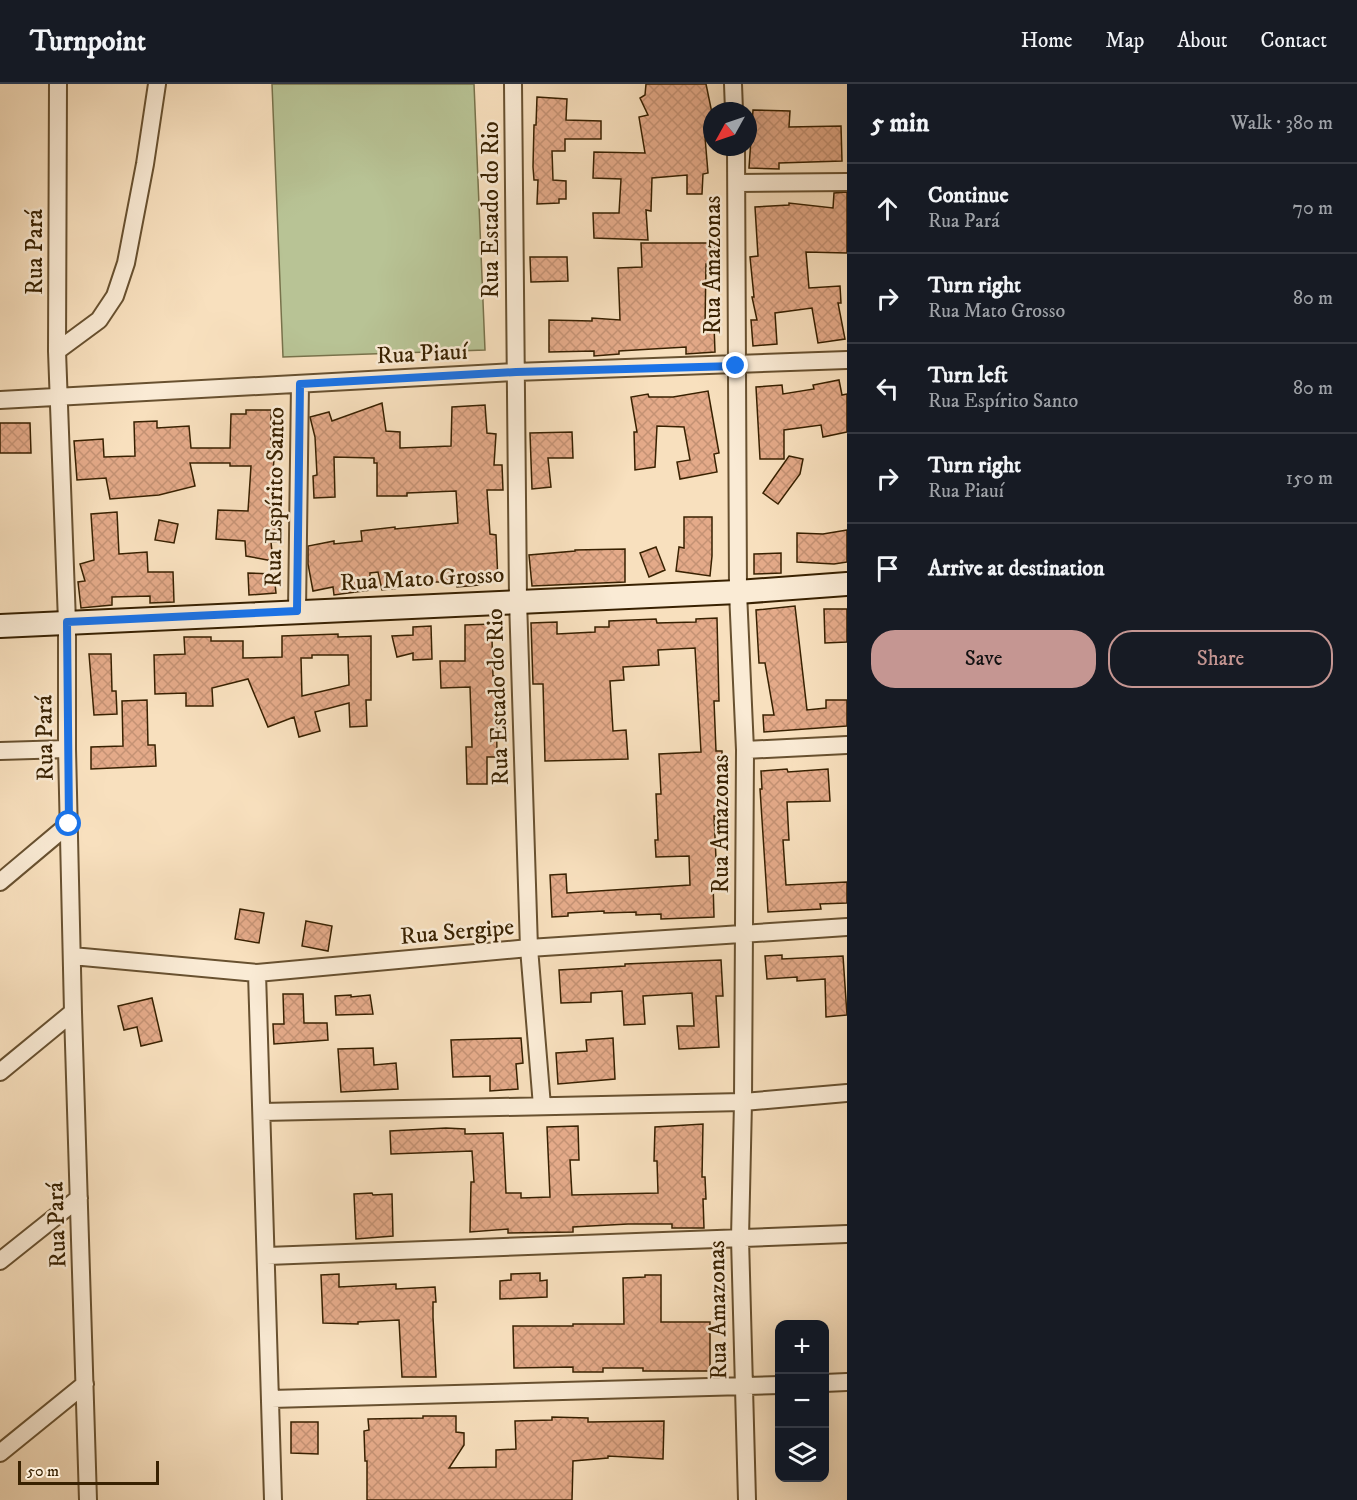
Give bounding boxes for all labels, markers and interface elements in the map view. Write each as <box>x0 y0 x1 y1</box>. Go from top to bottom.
text: Turnpoint <box>30 24 146 59</box>
text: Home <box>1021 28 1073 54</box>
text: Map <box>1106 28 1144 54</box>
text: About <box>1177 28 1228 54</box>
text: Contact <box>1261 28 1327 54</box>
north arrow <box>703 102 757 156</box>
text: 5 min <box>871 107 929 140</box>
text: Walk · 380 m <box>1231 111 1333 136</box>
street label: Rua Estado do Rio <box>476 121 506 299</box>
text: Continue <box>928 182 1009 209</box>
icon: ahead <box>871 192 904 225</box>
street label: Rua Amazonas <box>698 195 728 335</box>
text: 70 m <box>1292 196 1333 221</box>
street label: Rua Pará <box>20 208 50 295</box>
text: Rua Pará <box>928 209 1000 234</box>
text: Turn right <box>928 272 1021 299</box>
icon: right <box>871 282 904 315</box>
text: 80 m <box>1293 286 1333 311</box>
text: Rua Mato Grosso <box>928 299 1065 324</box>
street label: Rua Piauí <box>376 337 470 371</box>
route end <box>722 352 748 378</box>
text: Turn left <box>928 362 1008 389</box>
icon: left <box>871 372 904 405</box>
text: 80 m <box>1293 376 1333 401</box>
text: Rua Espírito Santo <box>928 389 1078 414</box>
street label: Rua Espírito Santo <box>258 407 292 587</box>
text: Turn right <box>928 452 1021 479</box>
icon: right <box>871 462 904 495</box>
text: 150 m <box>1286 466 1333 491</box>
text: Rua Piauí <box>928 479 1004 504</box>
icon: arrive <box>871 552 904 585</box>
text: Arrive at destination <box>928 555 1105 582</box>
street label: Rua Mato Grosso <box>339 560 505 598</box>
street label: Rua Estado do Rio <box>480 608 516 786</box>
button: Save <box>871 630 1096 688</box>
button: Share <box>1108 630 1333 688</box>
street label: Rua Pará <box>29 694 61 781</box>
street label: Rua Amazonas <box>706 754 736 894</box>
route start <box>55 810 81 836</box>
street label: Rua Sergipe <box>399 912 515 952</box>
street label: Rua Pará <box>40 1181 73 1269</box>
street label: Rua Amazonas <box>702 1240 734 1380</box>
map controls <box>775 1320 829 1482</box>
button: + <box>775 1320 829 1374</box>
button: − <box>775 1374 829 1428</box>
button: layers <box>775 1428 829 1482</box>
scale bar <box>18 1458 159 1486</box>
text: 50 m <box>27 1461 59 1481</box>

